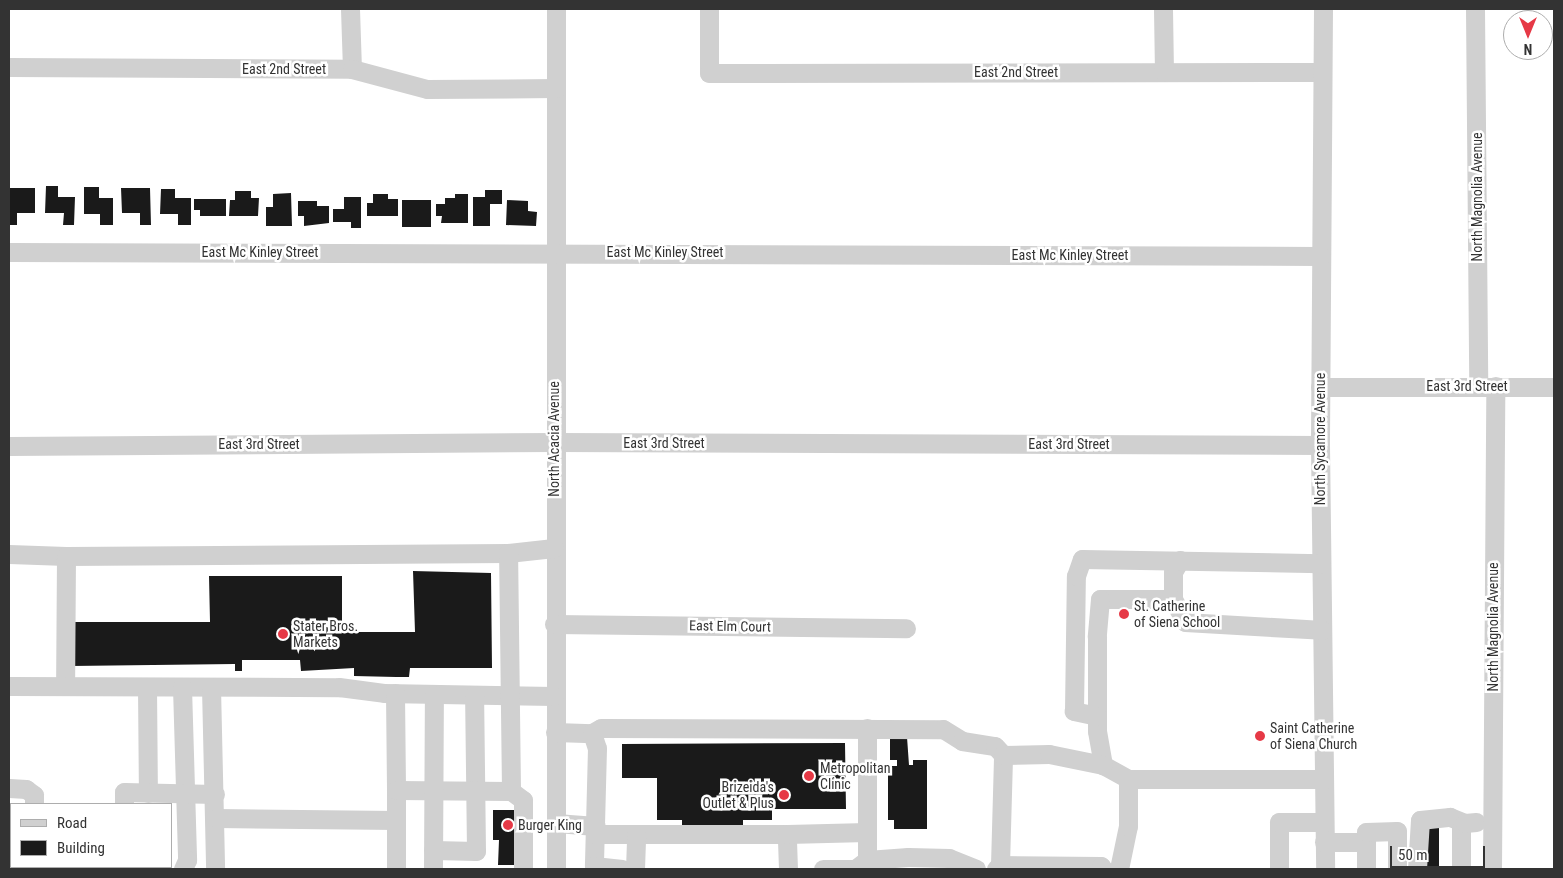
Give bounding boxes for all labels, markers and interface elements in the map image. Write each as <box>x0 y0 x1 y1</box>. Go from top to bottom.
north arrow <box>1503 10 1553 60</box>
text: N <box>1524 41 1532 57</box>
street label: East 2nd Street <box>242 61 326 77</box>
street label: East 2nd Street <box>974 64 1058 80</box>
street label: North Magnolia Avenue <box>1469 132 1485 262</box>
street label: East Mc Kinley Street <box>202 244 318 260</box>
street label: East Mc Kinley Street <box>607 244 723 260</box>
street label: East Mc Kinley Street <box>1012 247 1128 263</box>
street label: North Sycamore Avenue <box>1312 373 1328 505</box>
street label: East 3rd Street <box>1426 378 1508 394</box>
street label: North Acacia Avenue <box>546 381 562 497</box>
street label: East 3rd Street <box>623 435 705 451</box>
street label: East 3rd Street <box>218 436 300 452</box>
street label: East 3rd Street <box>1028 436 1110 452</box>
street label: North Magnolia Avenue <box>1485 562 1501 692</box>
place label: St. Catherine of Siena School <box>1134 598 1220 630</box>
marker: St. Catherine of Siena School <box>1118 608 1130 620</box>
street label: East Elm Court <box>689 617 771 635</box>
place label: Stater Bros. Markets <box>293 618 358 650</box>
marker: Stater Bros. Markets <box>277 628 289 640</box>
place label: Saint Catherine of Siena Church <box>1270 720 1357 752</box>
marker: Saint Catherine of Siena Church <box>1254 730 1266 742</box>
place label: Metropolitan Clinic <box>820 760 890 792</box>
marker: Metropolitan Clinic <box>802 769 816 783</box>
place label: Brizeida's Outlet & Plus <box>703 779 774 812</box>
marker: Brizeida's Outlet & Plus <box>778 789 790 801</box>
legend <box>10 803 172 868</box>
text: Road <box>57 814 87 832</box>
place label: Burger King <box>518 817 582 833</box>
marker: Burger King <box>502 819 514 831</box>
scale bar <box>1393 836 1488 868</box>
text: Building <box>57 839 105 857</box>
text: 50 m <box>1398 846 1428 864</box>

